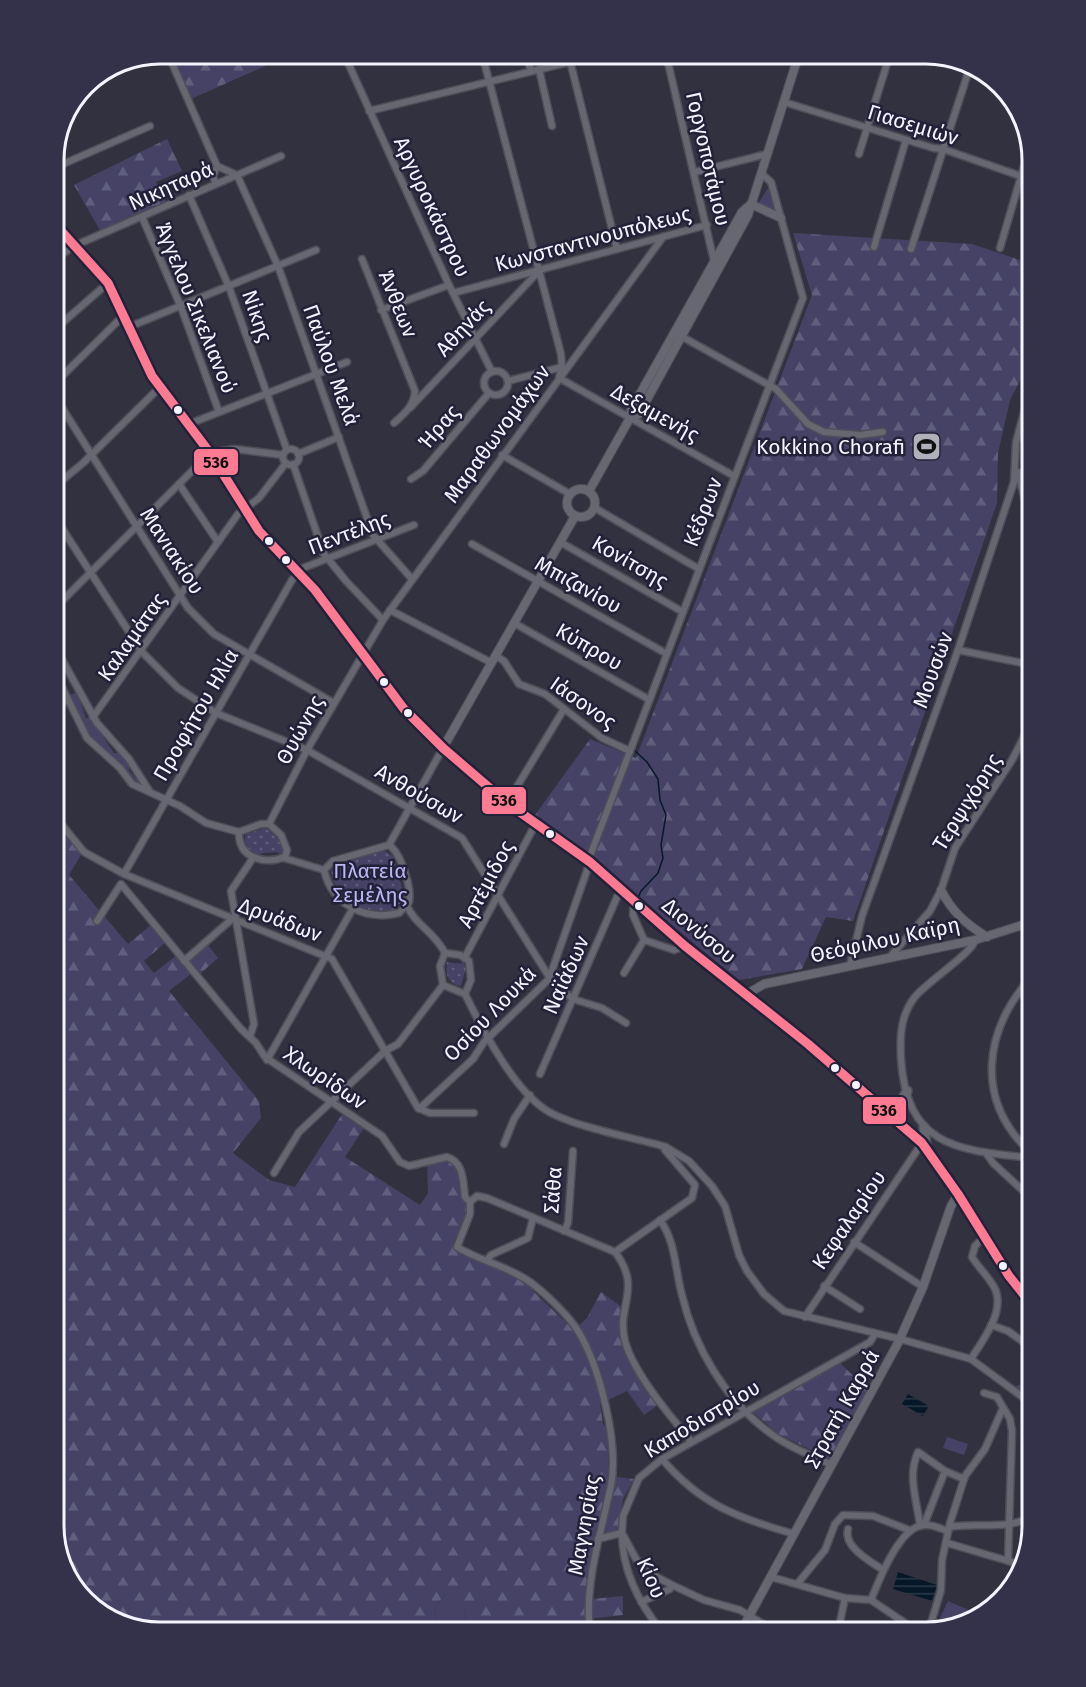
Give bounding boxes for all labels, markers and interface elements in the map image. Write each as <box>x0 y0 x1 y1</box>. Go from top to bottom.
street label: Γοργοποτάμου <box>680 89 736 229</box>
street label: Γιασεμιών <box>864 99 962 151</box>
street label: Αργυροκάστρου <box>388 133 476 281</box>
street label: Νικηταρά <box>125 156 217 216</box>
street label: Κωνσταντινουπόλεως <box>492 200 694 278</box>
street label: Άγγελου Σικελιανού <box>150 219 242 397</box>
street label: Άνθεων <box>373 266 423 342</box>
street label: Νίκης <box>236 286 278 346</box>
street label: Αθηνάς <box>430 294 496 362</box>
street label: Παύλου Μελά <box>297 301 365 429</box>
street label: Μαραθωνομάχων <box>438 360 556 508</box>
street label: Δεξαμενής <box>606 378 704 448</box>
street label: Ήρας <box>413 399 465 455</box>
unlabelled marker <box>172 404 184 416</box>
sports icon: Kokkino Chorafi <box>910 431 942 463</box>
place label: Kokkino Chorafi <box>756 434 905 460</box>
line badge: 536 <box>193 448 239 476</box>
text: 536 <box>203 453 229 472</box>
street label: Κέδρων <box>678 474 728 550</box>
street label: Μανιακίου <box>134 503 210 599</box>
street label: Πεντέλης <box>304 505 394 560</box>
street label: Κονίτσης <box>587 530 673 594</box>
unlabelled marker <box>263 535 275 547</box>
street label: Μπιζανίου <box>530 551 626 619</box>
unlabelled marker <box>280 554 292 566</box>
street label: Καλαμάτας <box>92 588 172 686</box>
street label: Κύπρου <box>551 618 627 676</box>
street label: Μουσών <box>907 628 959 712</box>
street label: Προφήτου Ηλία <box>148 644 244 786</box>
street label: Ιάσονος <box>545 671 621 735</box>
unlabelled marker <box>378 676 390 688</box>
street label: Θυώνης <box>270 691 330 769</box>
unlabelled marker <box>402 707 414 719</box>
street label: Τερψιχόρης <box>927 749 1007 855</box>
street label: Ανθούσων <box>370 758 468 830</box>
line badge: 536 <box>481 786 527 815</box>
text: 536 <box>491 791 517 810</box>
unlabelled marker <box>544 828 556 840</box>
street label: Αρτέμιδος <box>452 836 520 932</box>
park label: Πλατεία Σεμέλης <box>333 858 408 908</box>
street label: Δρυάδων <box>235 892 325 948</box>
street label: Διονύσου <box>657 892 741 970</box>
unlabelled marker <box>633 900 645 912</box>
street label: Θεόφιλου Καϊρη <box>808 911 962 969</box>
street label: Ναϊάδων <box>537 932 595 1018</box>
street label: Οσίου Λουκά <box>438 961 542 1067</box>
street label: Χλωρίδων <box>279 1041 371 1115</box>
unlabelled marker <box>829 1062 841 1074</box>
unlabelled marker <box>850 1079 862 1091</box>
line badge: 536 <box>862 1096 907 1125</box>
text: 536 <box>871 1101 897 1120</box>
street label: Κεφαλαρίου <box>806 1165 892 1275</box>
street label: Σάθα <box>538 1166 568 1214</box>
unlabelled marker <box>997 1260 1009 1272</box>
street label: Στρατή Καρρά <box>799 1345 885 1473</box>
street label: Καποδιστρίου <box>639 1374 765 1464</box>
street label: Μαγνησίας <box>562 1472 606 1577</box>
street label: Κίου <box>630 1553 672 1603</box>

